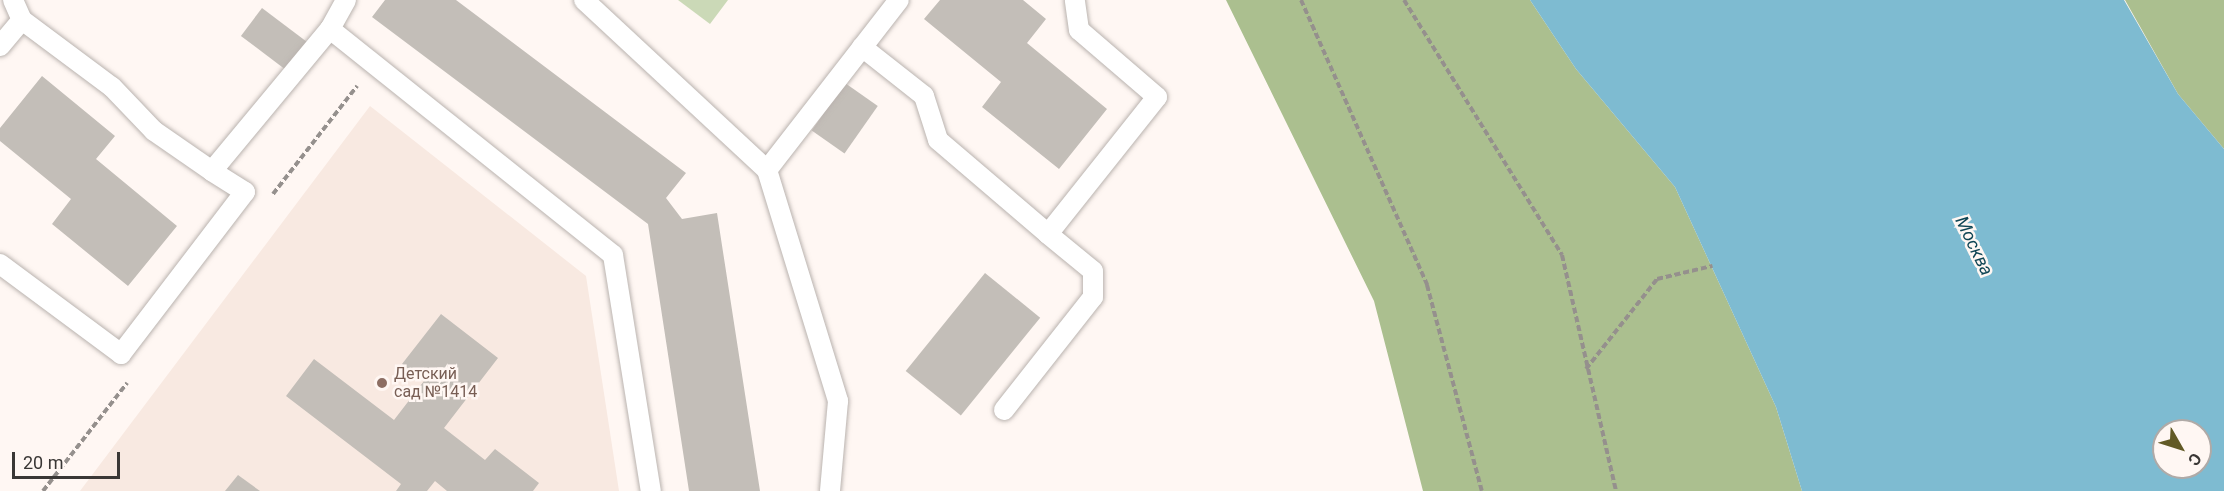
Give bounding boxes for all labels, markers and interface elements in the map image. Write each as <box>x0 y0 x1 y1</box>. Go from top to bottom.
water label: Москва <box>1950 213 1998 279</box>
place label: Детский сад №1414 <box>394 364 477 402</box>
marker: Детский сад №1414 <box>375 376 389 390</box>
north arrow <box>2152 419 2212 479</box>
scale bar <box>15 440 123 478</box>
text: С <box>2184 449 2206 469</box>
text: 20 m <box>23 452 63 473</box>

